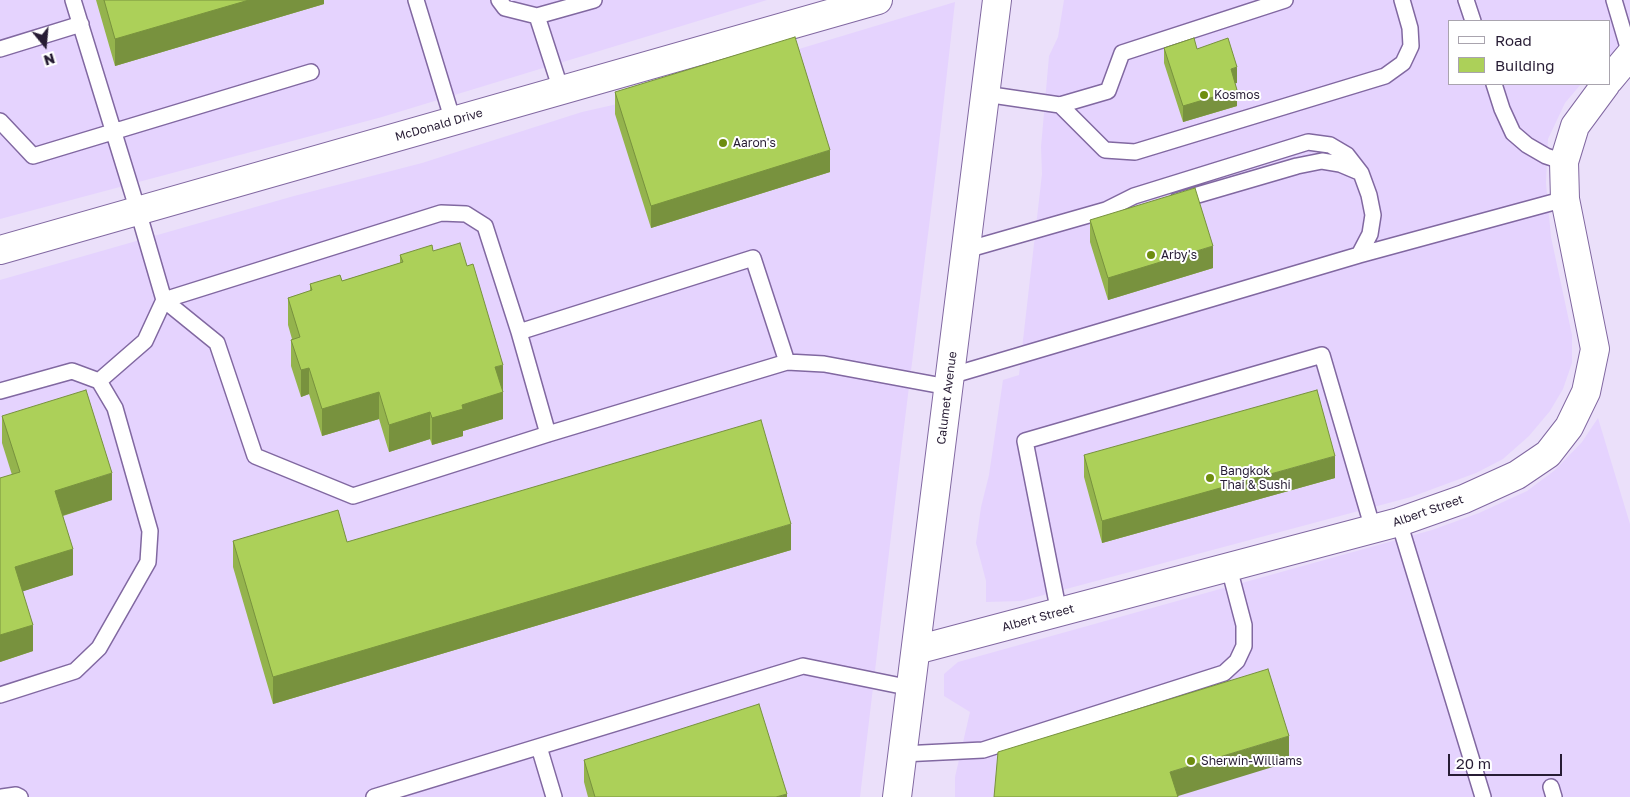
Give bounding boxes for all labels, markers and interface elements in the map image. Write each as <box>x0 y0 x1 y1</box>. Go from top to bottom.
north arrow <box>20 20 70 70</box>
legend <box>1448 20 1610 85</box>
text: Road <box>1495 31 1532 49</box>
text: N <box>42 50 57 70</box>
text: Building <box>1495 56 1555 74</box>
place label: Kosmos <box>1214 88 1260 102</box>
marker: Kosmos <box>1198 89 1210 101</box>
street label: McDonald Drive <box>394 106 484 144</box>
place label: Aaron's <box>733 136 776 150</box>
marker: Aaron's <box>717 137 729 149</box>
place label: Arby's <box>1161 248 1197 262</box>
marker: Arby's <box>1145 249 1157 261</box>
street label: Calumet Avenue <box>934 351 960 445</box>
place label: Bangkok Thai & Sushi <box>1220 464 1291 492</box>
marker: Bangkok Thai & Sushi <box>1204 472 1216 484</box>
street label: Albert Street <box>1391 492 1465 530</box>
street label: Albert Street <box>1000 601 1076 635</box>
scale bar <box>1450 744 1564 776</box>
place label: Sherwin-Williams <box>1201 754 1302 768</box>
text: 20 m <box>1456 754 1491 772</box>
marker: Sherwin-Williams <box>1185 755 1197 767</box>

